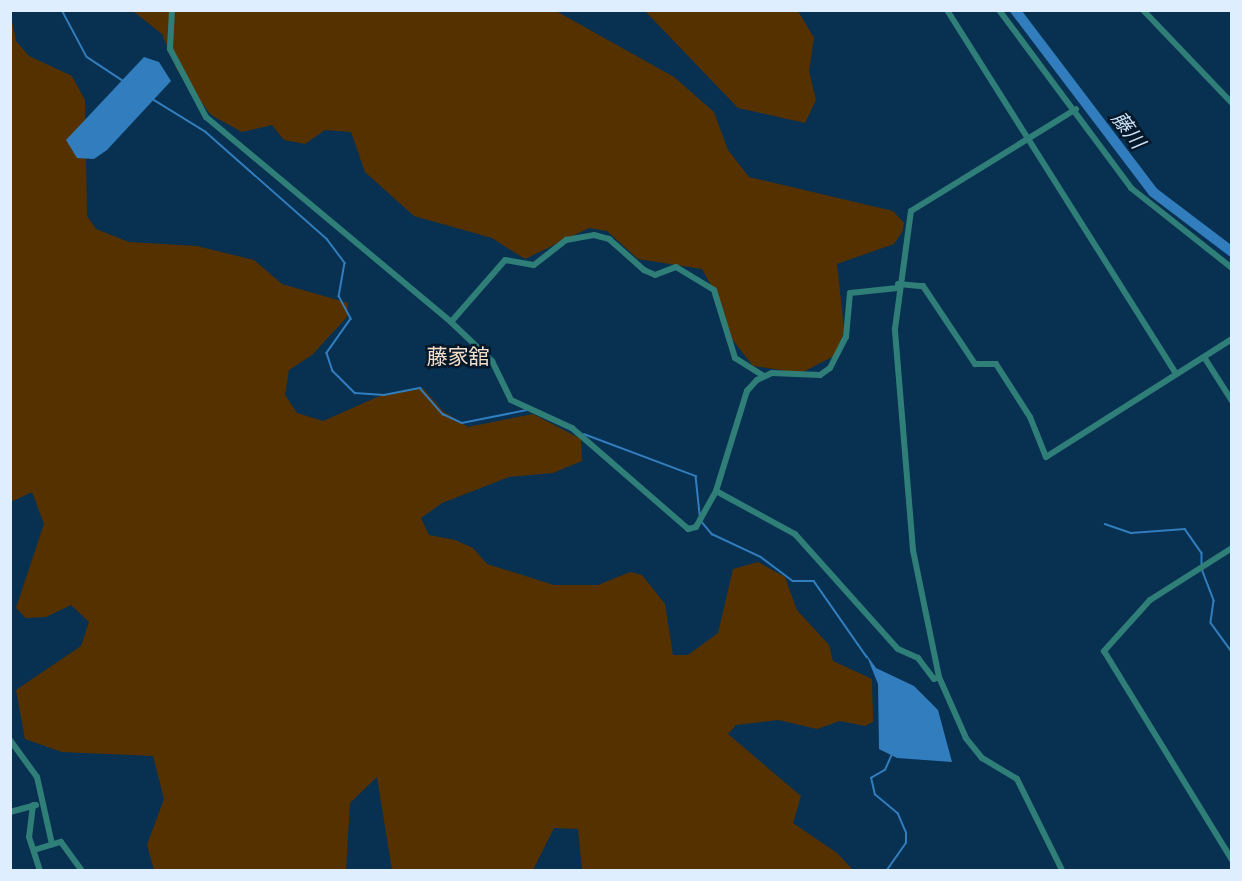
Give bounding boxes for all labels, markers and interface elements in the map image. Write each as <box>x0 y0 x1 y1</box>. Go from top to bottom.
water label: 藤川 <box>1106 107 1150 153</box>
district label: 藤家舘 <box>427 344 489 370</box>

